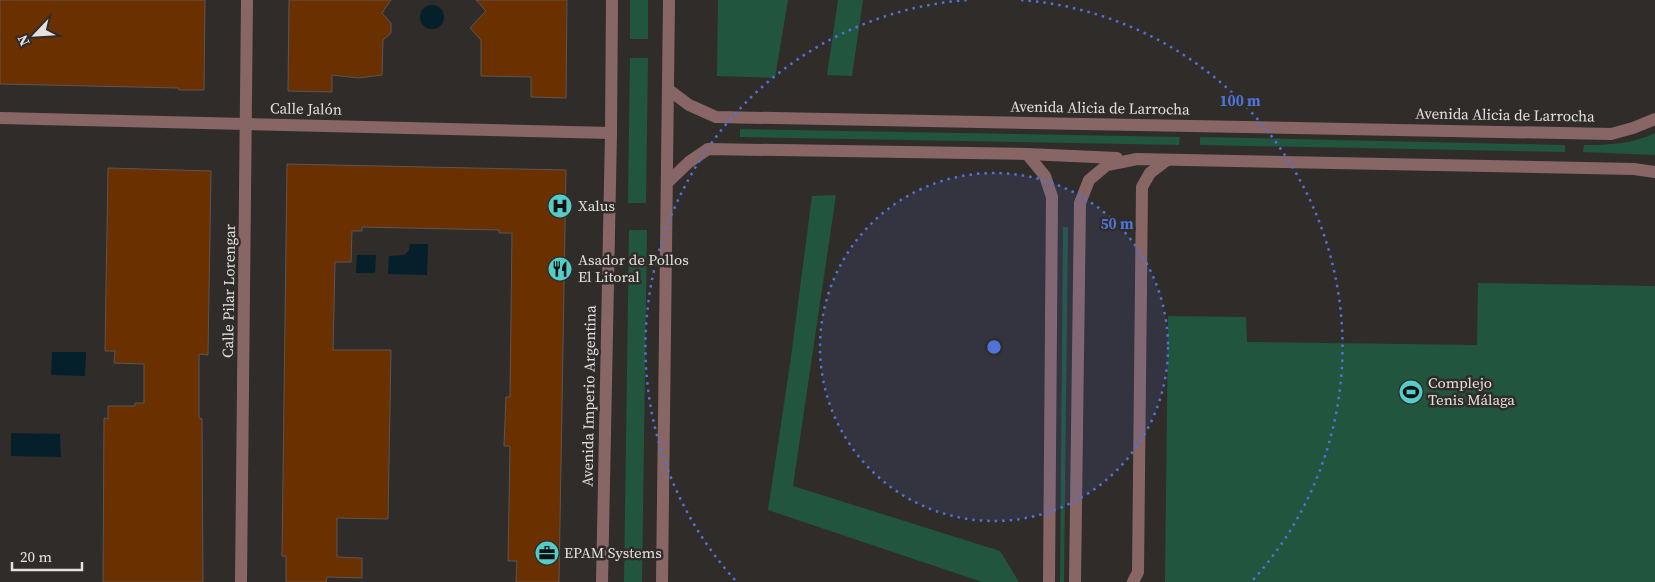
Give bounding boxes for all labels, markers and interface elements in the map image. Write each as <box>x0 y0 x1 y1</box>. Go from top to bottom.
north arrow <box>10 10 60 60</box>
text: N <box>12 32 34 49</box>
text: 100 m <box>1219 90 1261 111</box>
street label: Avenida Alicia de Larrocha <box>1010 95 1190 120</box>
street label: Calle Jalón <box>270 97 342 120</box>
street label: Avenida Alicia de Larrocha <box>1415 102 1595 127</box>
hospital icon: Xalus <box>547 193 573 219</box>
place label: Xalus <box>578 195 615 216</box>
text: 50 m <box>1100 213 1134 234</box>
street label: Calle Pilar Lorengar <box>217 223 240 358</box>
place label: Asador de Pollos El Litoral <box>578 249 689 287</box>
restaurant icon: Asador de Pollos El Litoral <box>547 256 573 282</box>
street label: Avenida Imperio Argentina <box>576 305 601 487</box>
centre of rings <box>985 338 1003 356</box>
place label: Complejo Tenis Málaga <box>1428 372 1515 410</box>
sports icon: Complejo Tenis Málaga <box>1398 379 1424 405</box>
scale bar <box>12 540 82 572</box>
office icon: EPAM Systems <box>534 540 560 566</box>
place label: EPAM Systems <box>564 542 662 563</box>
text: 20 m <box>20 546 52 567</box>

